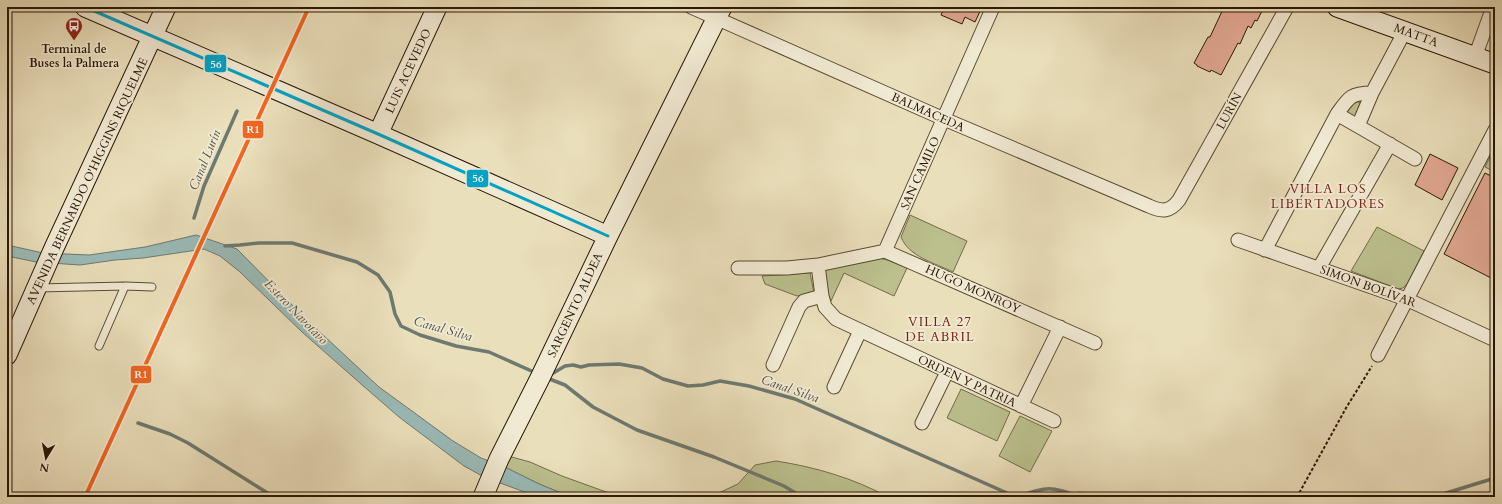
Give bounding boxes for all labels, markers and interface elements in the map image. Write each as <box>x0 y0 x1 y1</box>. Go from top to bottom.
bus stop icon: Terminal de Buses la Palmera <box>64 16 84 41</box>
street label: MATTA <box>1392 20 1441 51</box>
street label: LUIS ACEVEDO <box>381 26 435 116</box>
place label: Terminal de Buses la Palmera <box>29 41 119 71</box>
line badge: 56 <box>204 54 227 73</box>
street label: AVENIDA BERNARDO O'HIGGINS RIQUELME <box>23 55 151 307</box>
text: 56 <box>210 57 222 72</box>
street label: BALMACEDA <box>889 89 968 135</box>
street label: LURÍN <box>1212 89 1246 132</box>
line badge: R1 <box>242 120 264 139</box>
text: R1 <box>246 122 260 137</box>
water label: Canal Lurín <box>185 127 225 193</box>
street label: SAN CAMILO <box>897 134 943 212</box>
line badge: 56 <box>466 169 489 188</box>
text: 56 <box>472 171 484 186</box>
district label: VILLA LOS LIBERTADORES <box>1271 180 1385 213</box>
street label: SARGENTO ALDEA <box>544 250 607 360</box>
street label: SIMON BOLÍVAR <box>1318 260 1419 311</box>
street label: HUGO MONROY <box>923 261 1023 317</box>
water label: Estero Navotavo <box>260 275 332 349</box>
water label: Canal Silva <box>412 312 474 346</box>
district label: VILLA 27 DE ABRIL <box>905 313 975 346</box>
street label: ORDEN Y PATRIA <box>915 351 1019 411</box>
line badge: R1 <box>130 365 152 384</box>
text: R1 <box>134 367 148 382</box>
water label: Canal Silva <box>759 371 821 407</box>
north arrow <box>26 438 66 478</box>
text: N <box>38 459 50 476</box>

